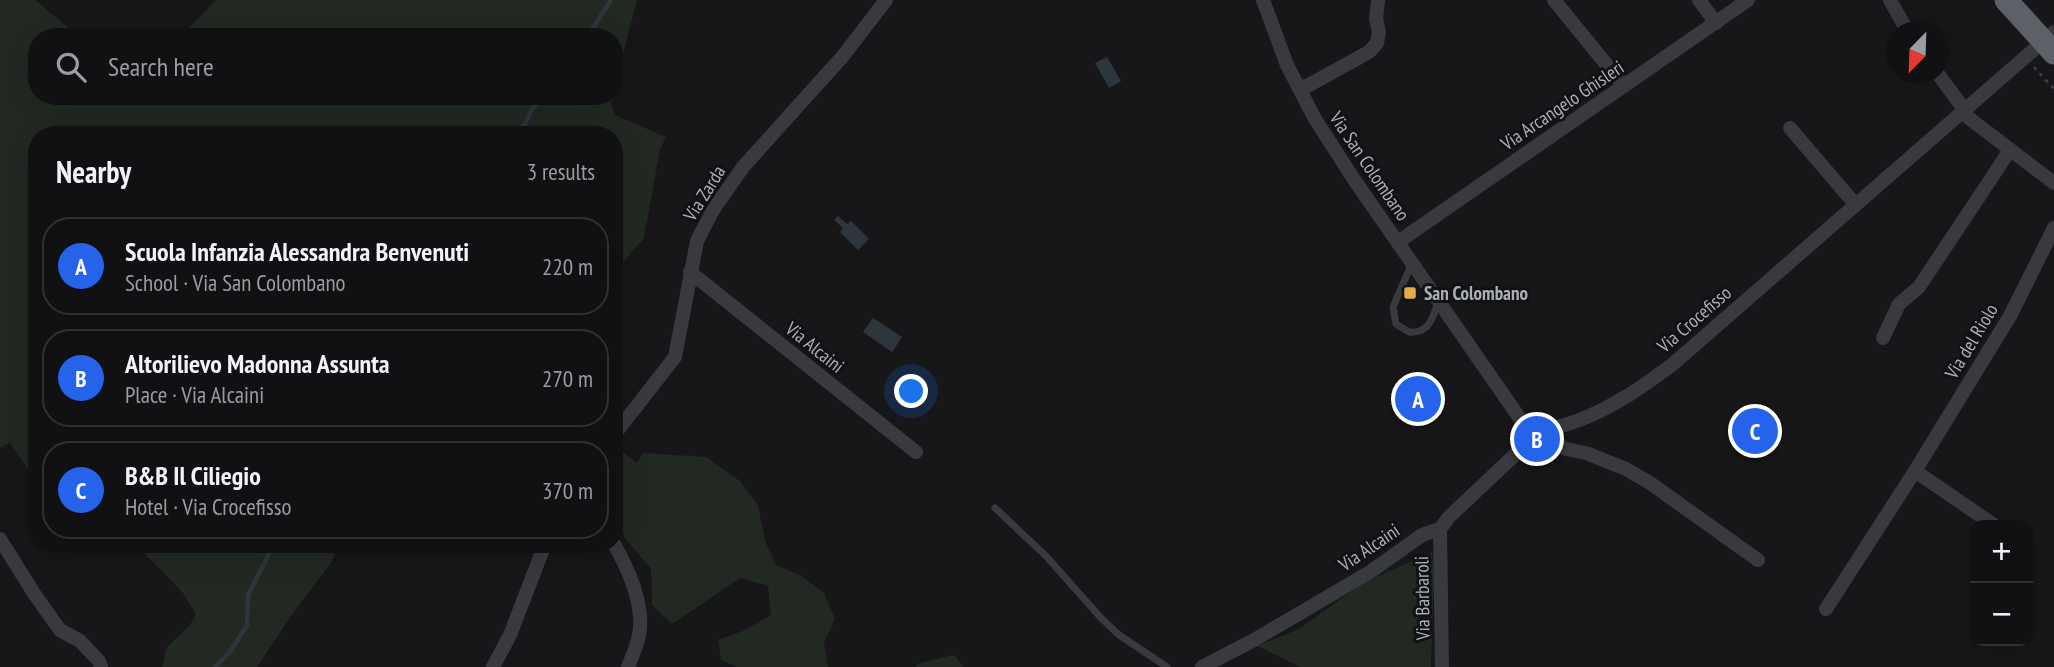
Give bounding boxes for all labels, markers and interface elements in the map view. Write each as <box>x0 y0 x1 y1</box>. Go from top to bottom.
north arrow <box>1886 21 1949 84</box>
search box <box>28 28 623 105</box>
icon: search <box>52 48 90 86</box>
text: Search here <box>108 50 214 83</box>
street label: Via Arcangelo Ghisleri <box>1495 55 1628 156</box>
street label: Via San Colombano <box>1324 106 1415 225</box>
text: Nearby <box>56 152 131 191</box>
text: 3 results <box>527 157 595 186</box>
street label: Via Zarda <box>677 161 730 226</box>
text: Scuola Infanzia Alessandra Benvenuti <box>125 235 469 268</box>
text: A <box>75 252 87 281</box>
text: 220 m <box>542 252 593 281</box>
text: School · Via San Colombano <box>125 268 346 297</box>
street label: Via Crocefisso <box>1651 280 1736 358</box>
place label: San Colombano <box>1424 281 1528 305</box>
marker: San Colombano <box>1402 285 1418 301</box>
street label: Via del Riolo <box>1939 299 2003 384</box>
street label: Via Alcaini <box>780 316 849 378</box>
text: Altorilievo Madonna Assunta <box>125 347 390 380</box>
text: B <box>75 364 87 393</box>
text: 270 m <box>542 364 593 393</box>
pin: A <box>1395 373 1441 425</box>
your location <box>894 374 928 408</box>
text: Place · Via Alcaini <box>125 380 264 409</box>
pin: C <box>1732 405 1778 457</box>
pin: B <box>1514 413 1560 465</box>
text: B&B Il Ciliegio <box>125 459 261 492</box>
text: C <box>76 476 86 505</box>
text: 370 m <box>542 476 593 505</box>
text: Hotel · Via Crocefisso <box>125 492 291 521</box>
street label: Via Alcaini <box>1333 518 1404 577</box>
map controls <box>1970 520 2033 646</box>
button: + <box>1970 520 2033 583</box>
street label: Via Barbaroli <box>1409 556 1435 641</box>
button: − <box>1970 583 2033 646</box>

